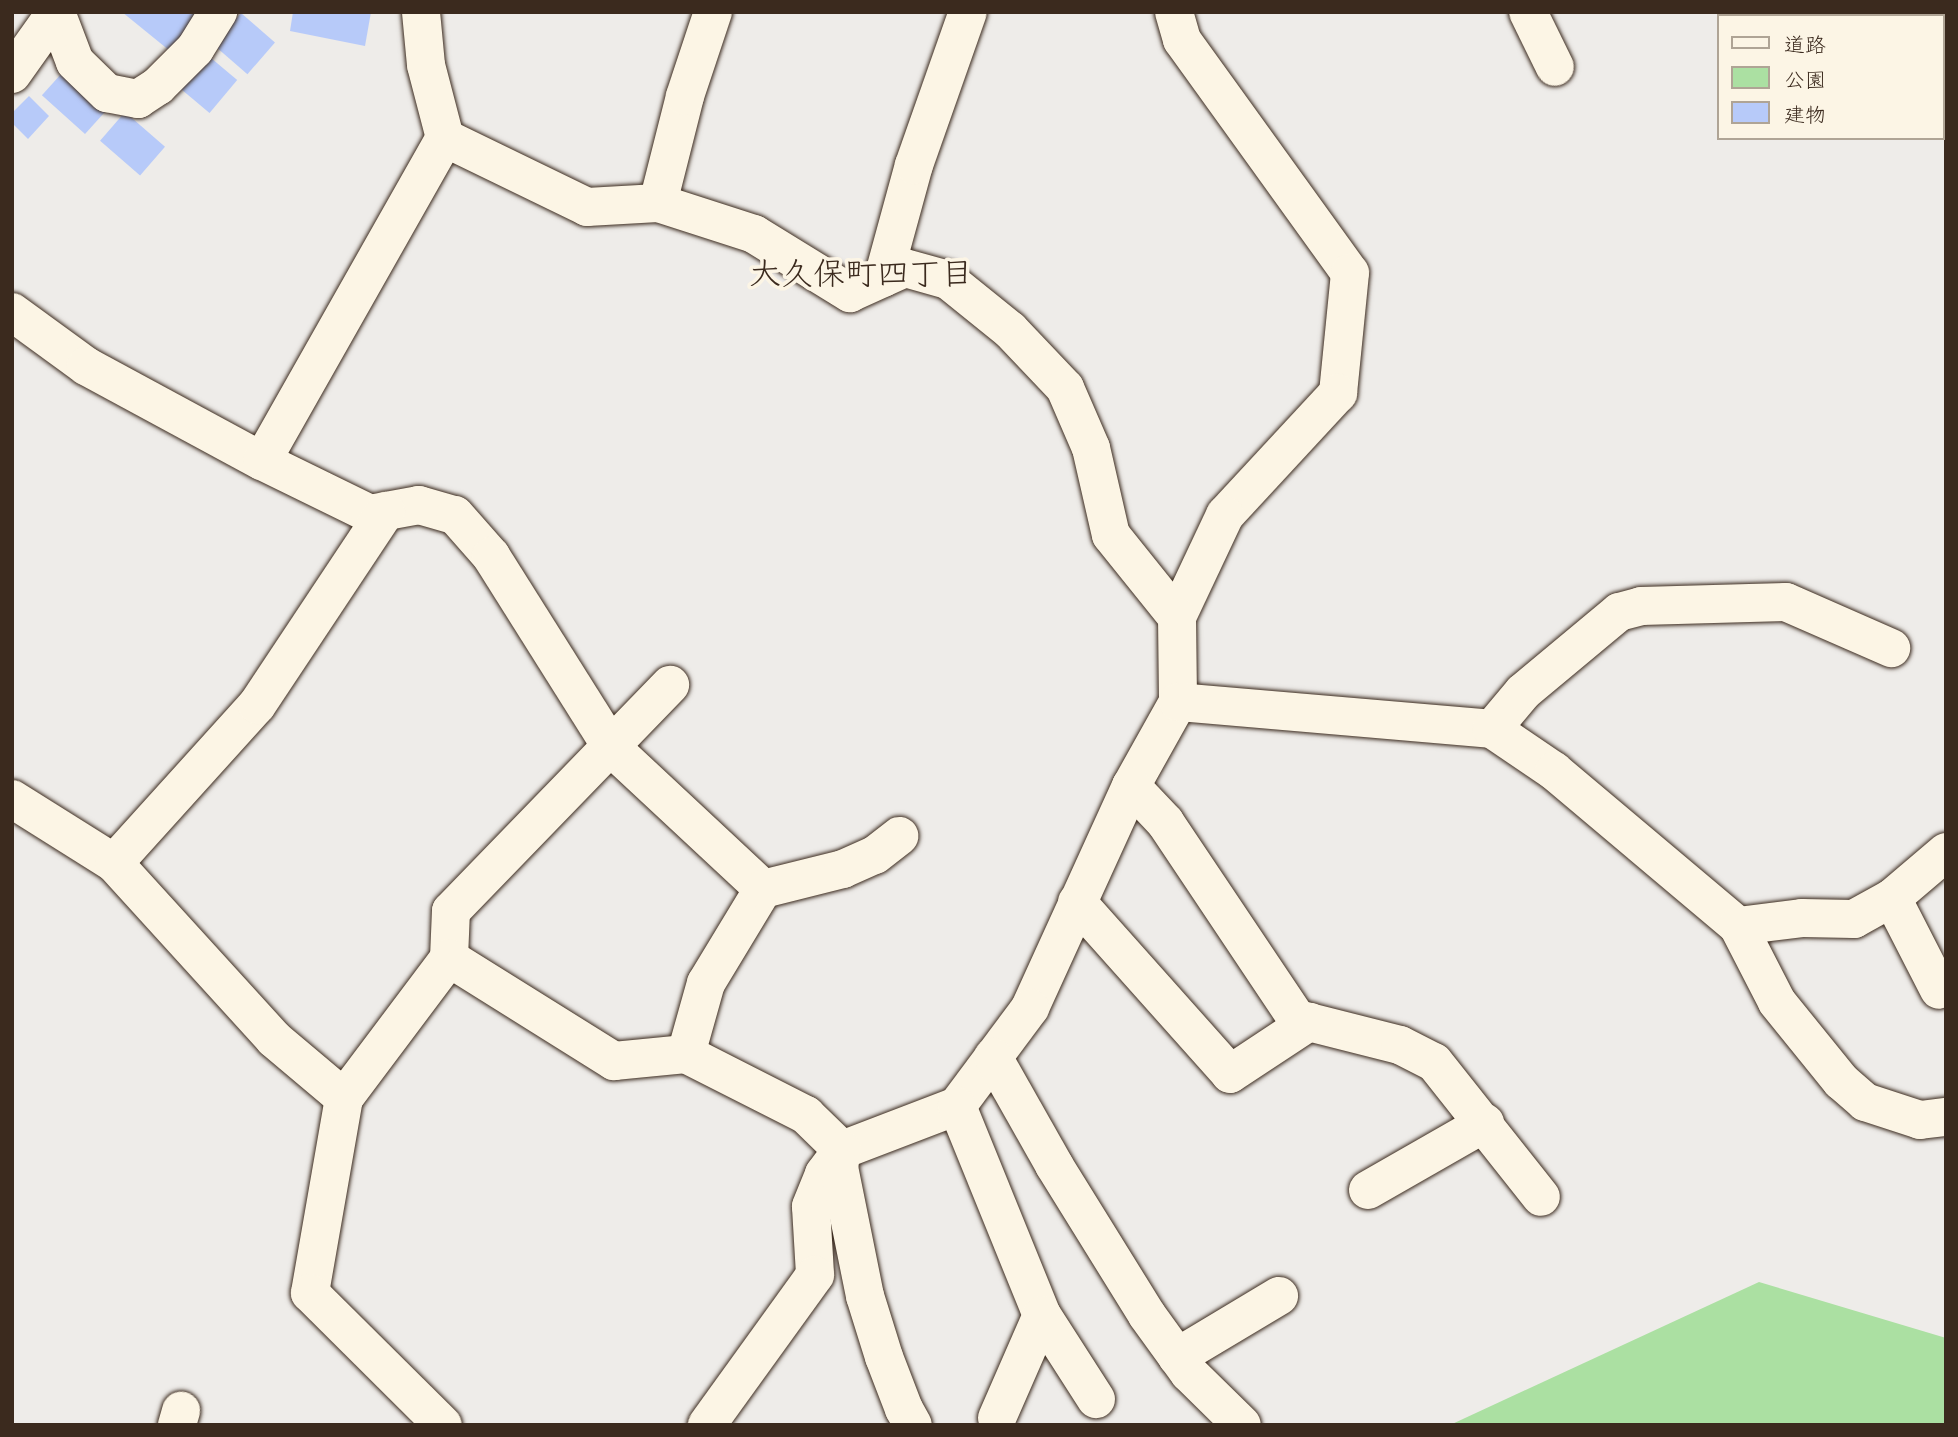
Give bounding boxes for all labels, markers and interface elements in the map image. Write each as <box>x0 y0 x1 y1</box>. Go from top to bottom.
legend <box>1716 14 1944 140</box>
text: 道路 <box>1784 32 1826 57</box>
text: 公園 <box>1784 67 1826 92</box>
text: 建物 <box>1784 102 1826 127</box>
district label: 大久保町四丁目 <box>749 254 973 292</box>

